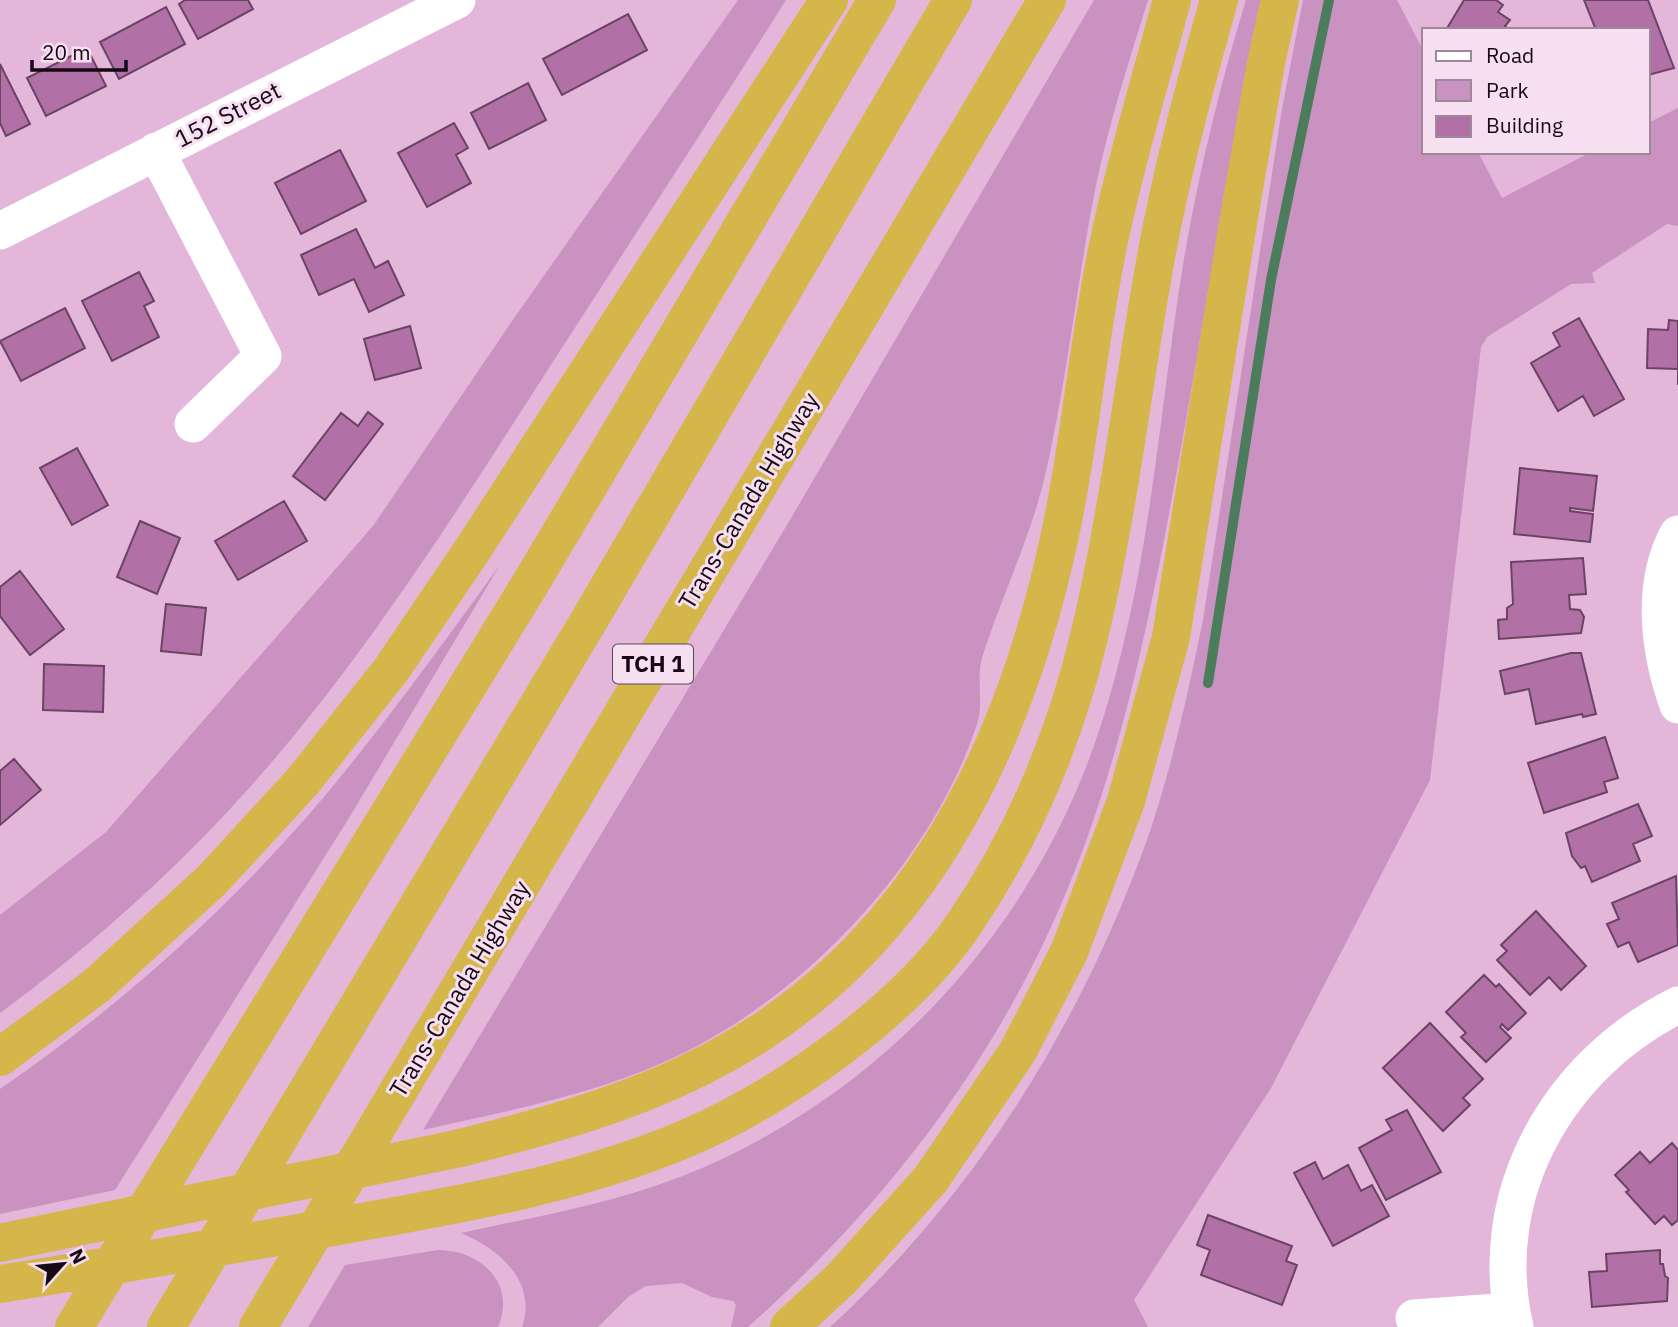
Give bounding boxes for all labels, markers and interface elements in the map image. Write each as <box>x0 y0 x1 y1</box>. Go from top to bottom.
scale bar <box>32 28 126 72</box>
legend <box>1422 28 1650 154</box>
text: 20 m <box>42 38 91 66</box>
text: Road <box>1486 41 1534 69</box>
street label: 152 Street <box>169 74 286 154</box>
text: Park <box>1486 76 1529 104</box>
text: Building <box>1486 111 1563 139</box>
street label: Trans-Canada Highway <box>671 386 826 615</box>
road number: TCH 1 <box>613 644 693 684</box>
street label: Trans-Canada Highway <box>382 874 537 1103</box>
north arrow <box>28 1229 98 1299</box>
text: N <box>64 1245 92 1268</box>

